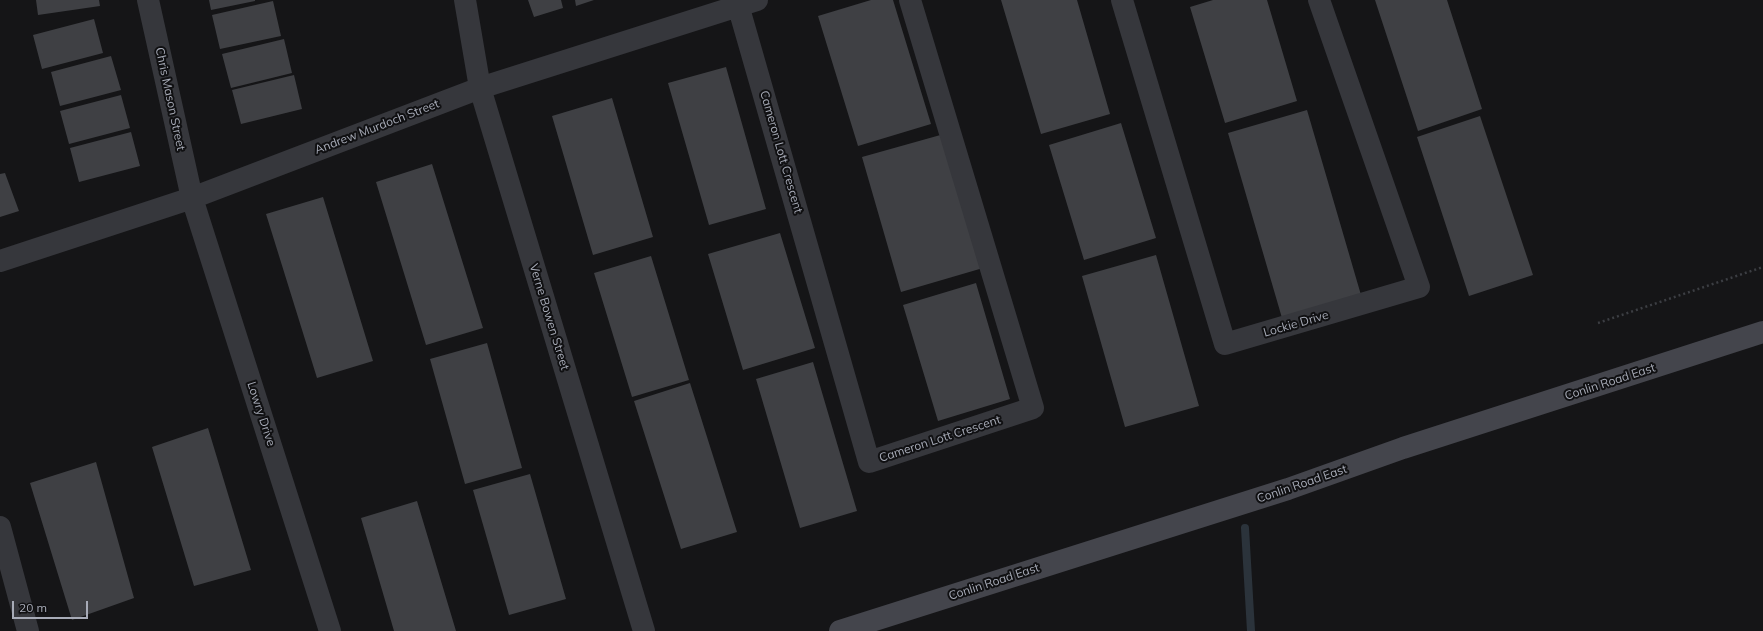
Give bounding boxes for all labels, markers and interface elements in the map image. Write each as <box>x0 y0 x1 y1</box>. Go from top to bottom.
street label: Chris Mason Street <box>152 46 188 152</box>
street label: Cameron Lott Crescent <box>757 89 805 215</box>
street label: Andrew Murdoch Street <box>313 97 441 157</box>
street label: Verne Bowen Street <box>526 262 572 372</box>
street label: Lockie Drive <box>1262 308 1330 340</box>
street label: Conlin Road East <box>1563 361 1657 403</box>
street label: Lowry Drive <box>244 380 278 448</box>
street label: Cameron Lott Crescent <box>877 413 1003 465</box>
street label: Conlin Road East <box>1255 462 1349 506</box>
street label: Conlin Road East <box>947 561 1041 603</box>
scale bar <box>14 593 90 619</box>
text: 20 m <box>19 600 47 615</box>

